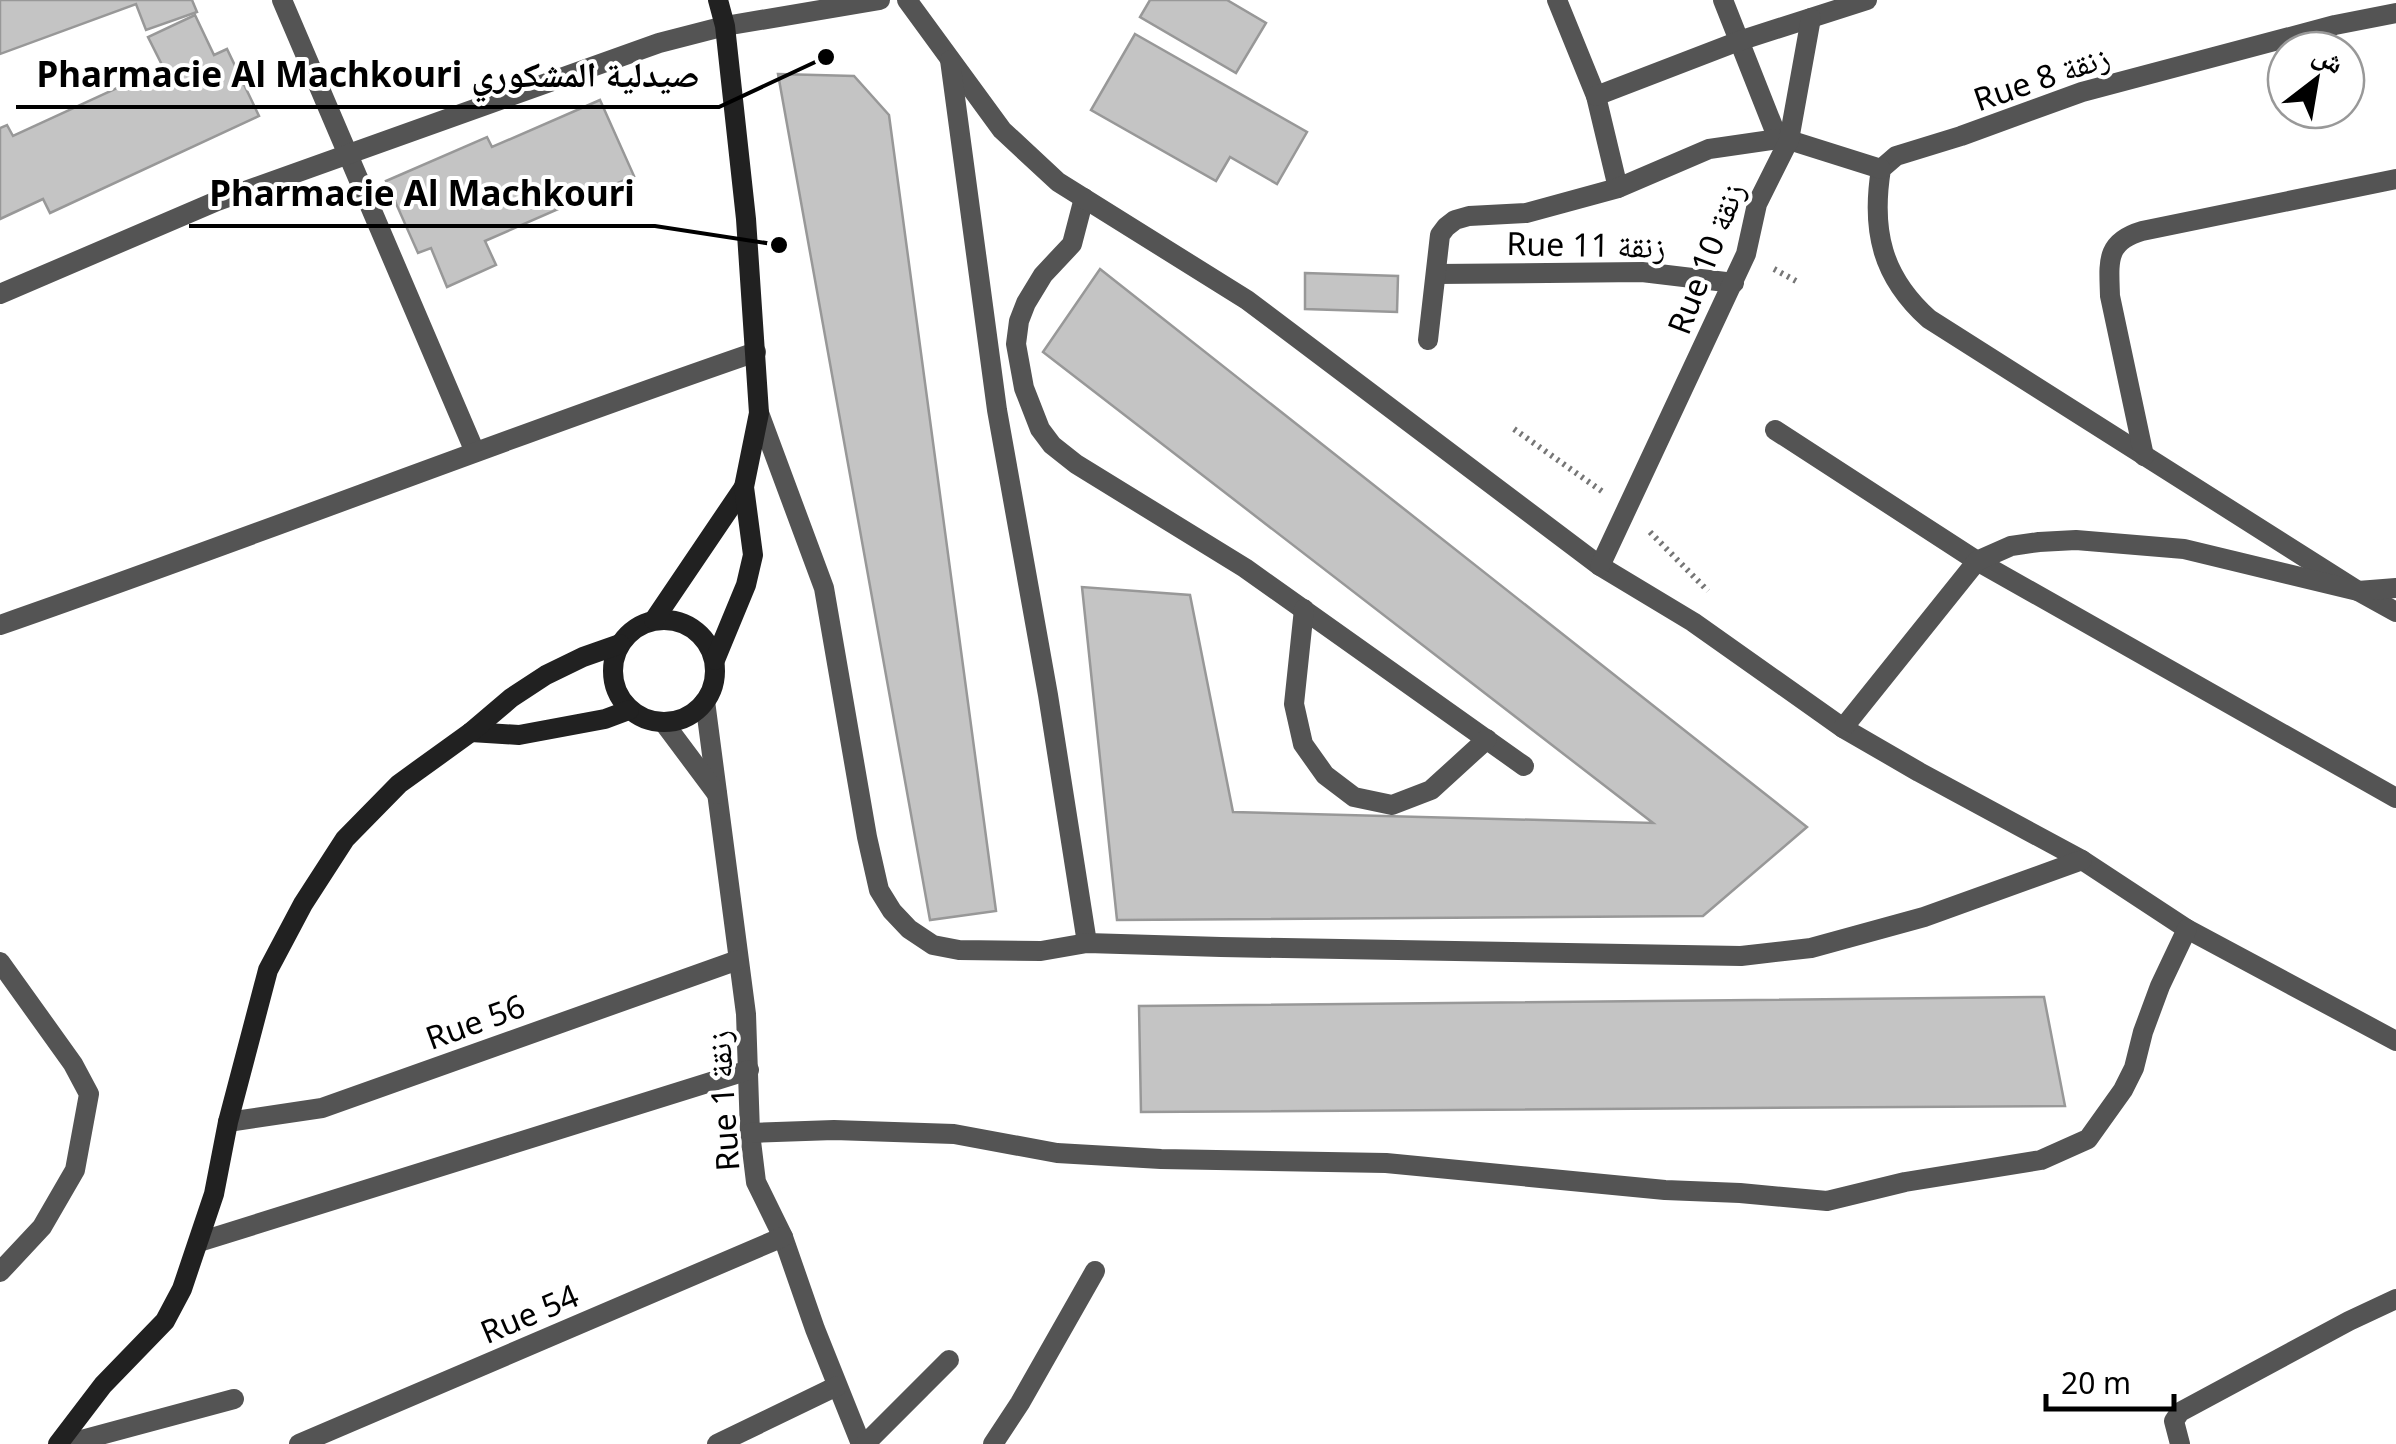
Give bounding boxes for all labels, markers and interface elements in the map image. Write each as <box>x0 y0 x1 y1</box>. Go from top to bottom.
north arrow <box>2266 30 2366 130</box>
street label: Rue 8 زنقة <box>1967 34 2115 120</box>
text: ش <box>2307 34 2352 82</box>
callout: Pharmacie Al Machkouri صيدلية المشكوري <box>16 42 719 107</box>
text: Pharmacie Al Machkouri صيدلية المشكوري <box>36 50 700 103</box>
callout: Pharmacie Al Machkouri <box>189 161 655 226</box>
text: Pharmacie Al Machkouri <box>209 169 635 216</box>
street label: Rue 10 زنقة <box>1656 176 1754 340</box>
street label: Rue 11 زنقة <box>1506 221 1666 267</box>
street label: Rue 56 <box>419 983 531 1059</box>
street label: Rue 1 زنقة <box>696 1029 748 1173</box>
street label: Rue 54 <box>473 1273 585 1353</box>
scale bar <box>2046 1349 2174 1411</box>
text: 20 m <box>2061 1362 2131 1403</box>

